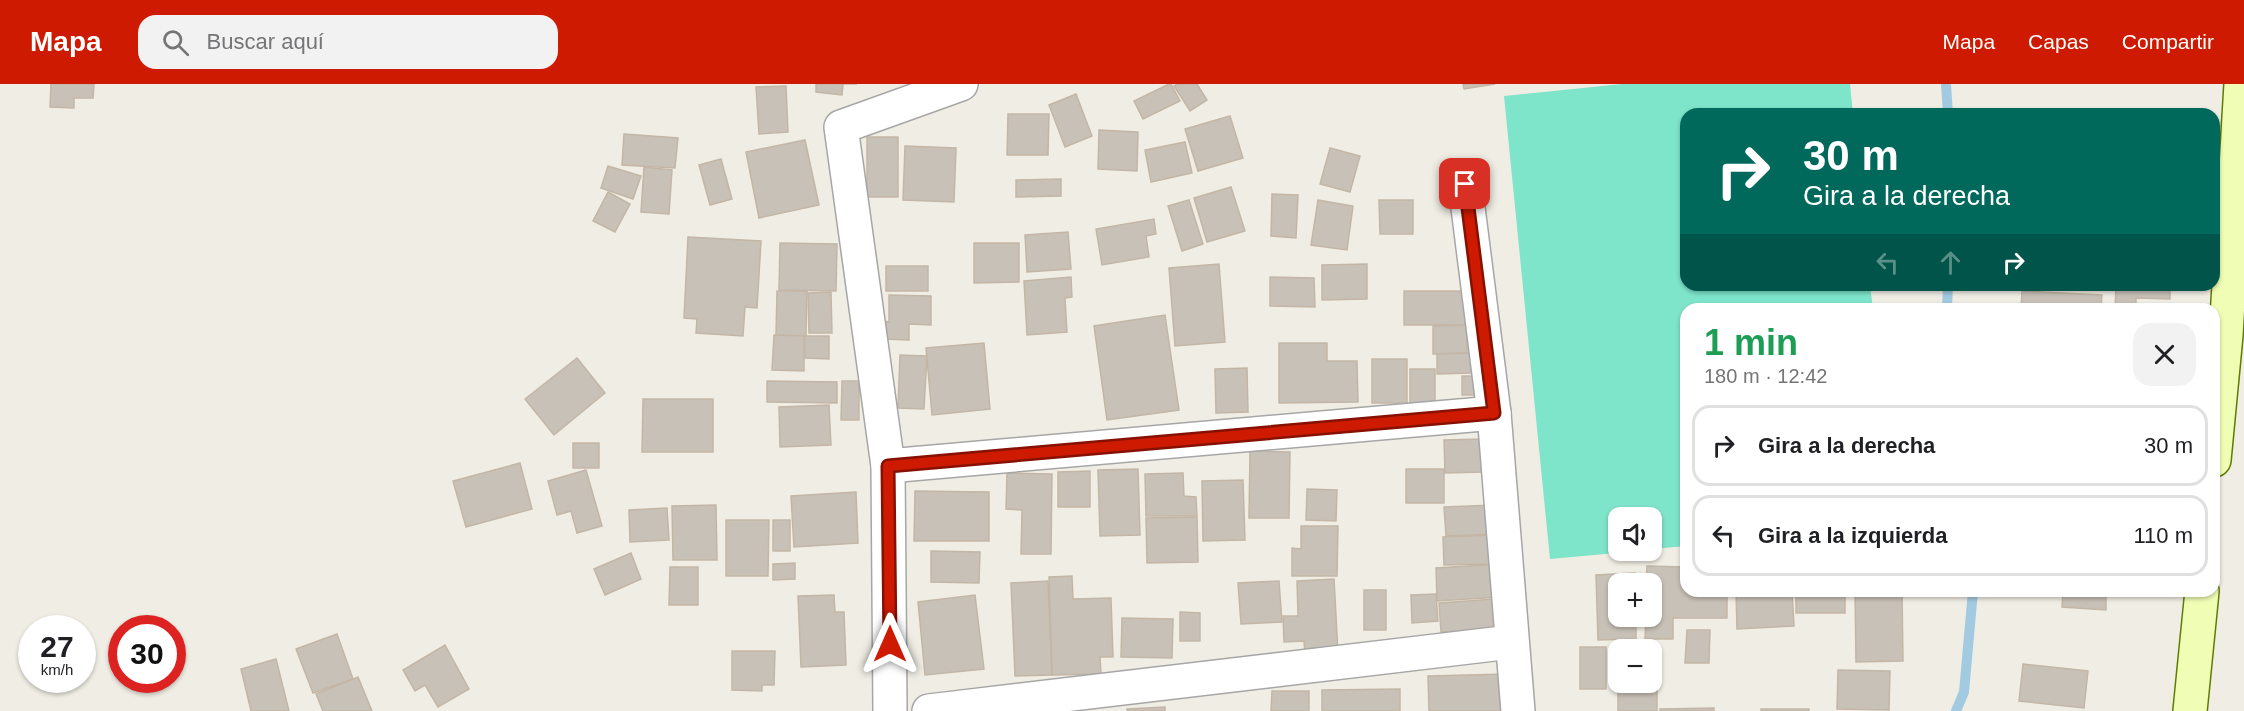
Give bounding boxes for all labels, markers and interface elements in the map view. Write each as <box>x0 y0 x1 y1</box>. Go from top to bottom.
search box <box>138 15 558 69</box>
text: Mapa <box>30 26 102 57</box>
icon: search <box>159 26 192 59</box>
text: Buscar aquí <box>207 29 324 54</box>
text: Mapa <box>1943 30 1995 53</box>
text: Capas <box>2028 30 2089 53</box>
text: Compartir <box>2122 30 2214 53</box>
icon: right <box>1704 132 1782 210</box>
text: 30 m <box>1803 132 1899 179</box>
pin <box>1439 158 1490 209</box>
icon: arrive <box>1448 167 1481 200</box>
text: Gira a la derecha <box>1803 181 2010 211</box>
icon: left <box>1871 246 1904 279</box>
icon: ahead <box>1934 246 1967 279</box>
icon: right <box>1997 246 2030 279</box>
text: 1 min <box>1704 322 1798 363</box>
button: close <box>2133 323 2196 386</box>
text: 180 m · 12:42 <box>1704 365 1827 387</box>
icon: right <box>1707 429 1740 462</box>
text: Gira a la derecha <box>1758 433 1935 458</box>
text: 30 m <box>2144 433 2193 458</box>
map controls <box>1608 507 1662 693</box>
button: sound <box>1608 507 1662 561</box>
icon: left <box>1707 519 1740 552</box>
text: Gira a la izquierda <box>1758 523 1948 548</box>
text: 110 m <box>2133 523 2193 548</box>
button: + <box>1608 573 1662 627</box>
position arrow <box>858 612 922 676</box>
speed limit sign: 30 <box>108 615 186 693</box>
text: 27 <box>40 630 74 663</box>
button: − <box>1608 639 1662 693</box>
text: km/h <box>41 661 73 678</box>

